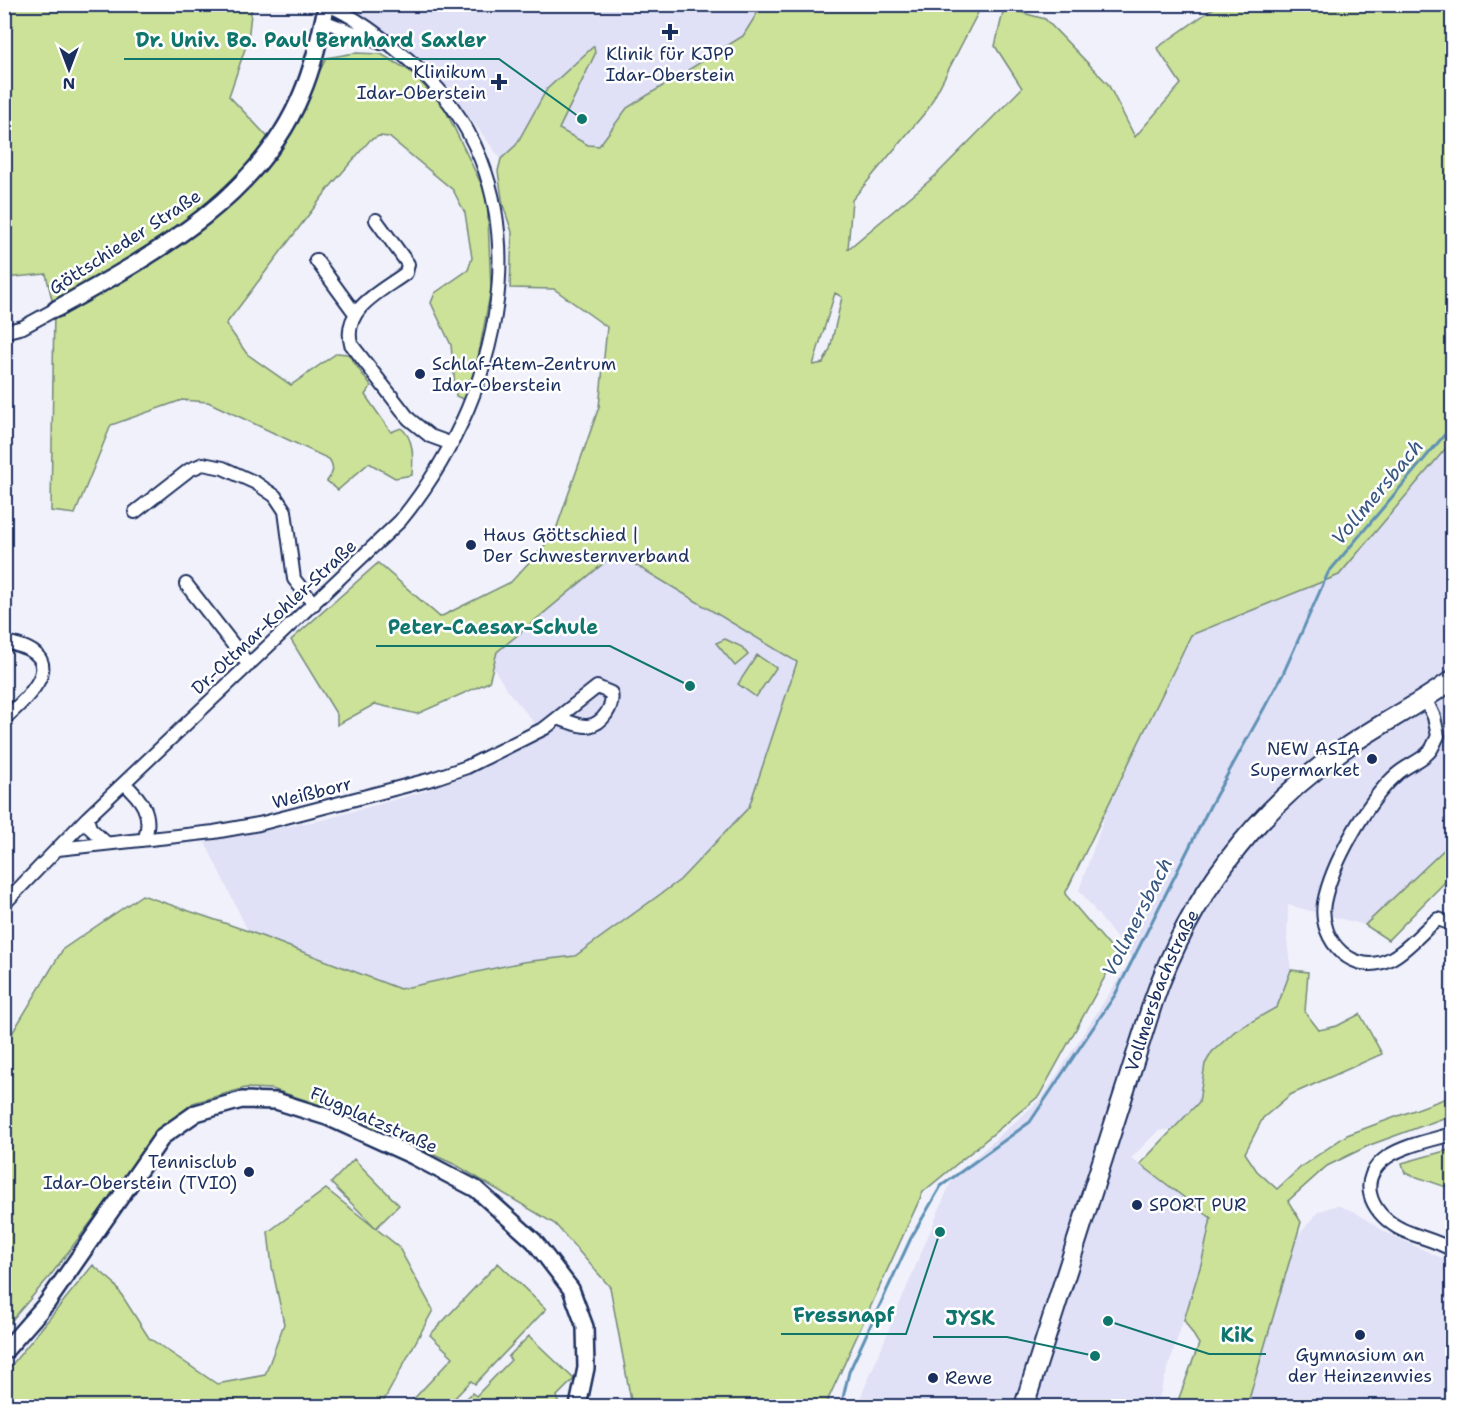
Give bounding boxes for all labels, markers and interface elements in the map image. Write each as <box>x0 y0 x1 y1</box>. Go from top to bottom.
callout: Dr. Univ. Bo. Paul Bernhard Saxler <box>124 21 499 59</box>
marker: Klinik für KJPP Idar-Oberstein <box>661 23 679 41</box>
text: Dr. Univ. Bo. Paul Bernhard Saxler <box>135 27 487 53</box>
north arrow <box>39 39 99 99</box>
place label: Klinik für KJPP Idar-Oberstein <box>605 42 735 87</box>
place label: Klinikum Idar-Oberstein <box>357 60 486 105</box>
text: N <box>63 73 75 94</box>
marker: Klinikum Idar-Oberstein <box>490 73 508 91</box>
street label: Göttschieder Straße <box>44 184 206 300</box>
place label: Schlaf-Atem-Zentrum Idar-Oberstein <box>432 352 616 397</box>
marker: Schlaf-Atem-Zentrum Idar-Oberstein <box>413 367 427 381</box>
water label: Vollmersbach <box>1325 434 1429 550</box>
place label: Haus Göttschied | Der Schwesternverband <box>483 523 689 568</box>
street label: Dr.-Ottmar-Kohler-Straße <box>186 534 362 700</box>
marker: Haus Göttschied | Der Schwesternverband <box>464 538 478 552</box>
callout: Peter-Caesar-Schule <box>376 608 610 646</box>
text: Peter-Caesar-Schule <box>388 614 598 640</box>
place label: NEW ASIA Supermarket <box>1250 737 1360 782</box>
marker: NEW ASIA Supermarket <box>1365 752 1379 766</box>
street label: Weißborr <box>270 772 354 814</box>
water label: Vollmersbach <box>1096 853 1178 981</box>
street label: Vollmersbachstraße <box>1120 905 1205 1074</box>
street label: Flugplatzstraße <box>306 1081 442 1159</box>
place label: Tennisclub Idar-Oberstein (TVIO) <box>43 1150 237 1195</box>
marker: Tennisclub Idar-Oberstein (TVIO) <box>242 1165 256 1179</box>
place label: SPORT PUR <box>1149 1193 1246 1217</box>
marker: SPORT PUR <box>1130 1198 1144 1212</box>
callout: Fressnapf <box>781 1296 906 1334</box>
callout: JYSK <box>933 1299 1007 1337</box>
text: Fressnapf <box>793 1302 895 1328</box>
text: JYSK <box>945 1305 995 1331</box>
callout: KiK <box>1209 1316 1266 1354</box>
text: KiK <box>1220 1322 1254 1348</box>
marker: Gymnasium an der Heinzenwies <box>1353 1328 1367 1342</box>
place label: Gymnasium an der Heinzenwies <box>1288 1343 1432 1388</box>
place label: Rewe <box>945 1366 993 1390</box>
marker: Rewe <box>926 1371 940 1385</box>

